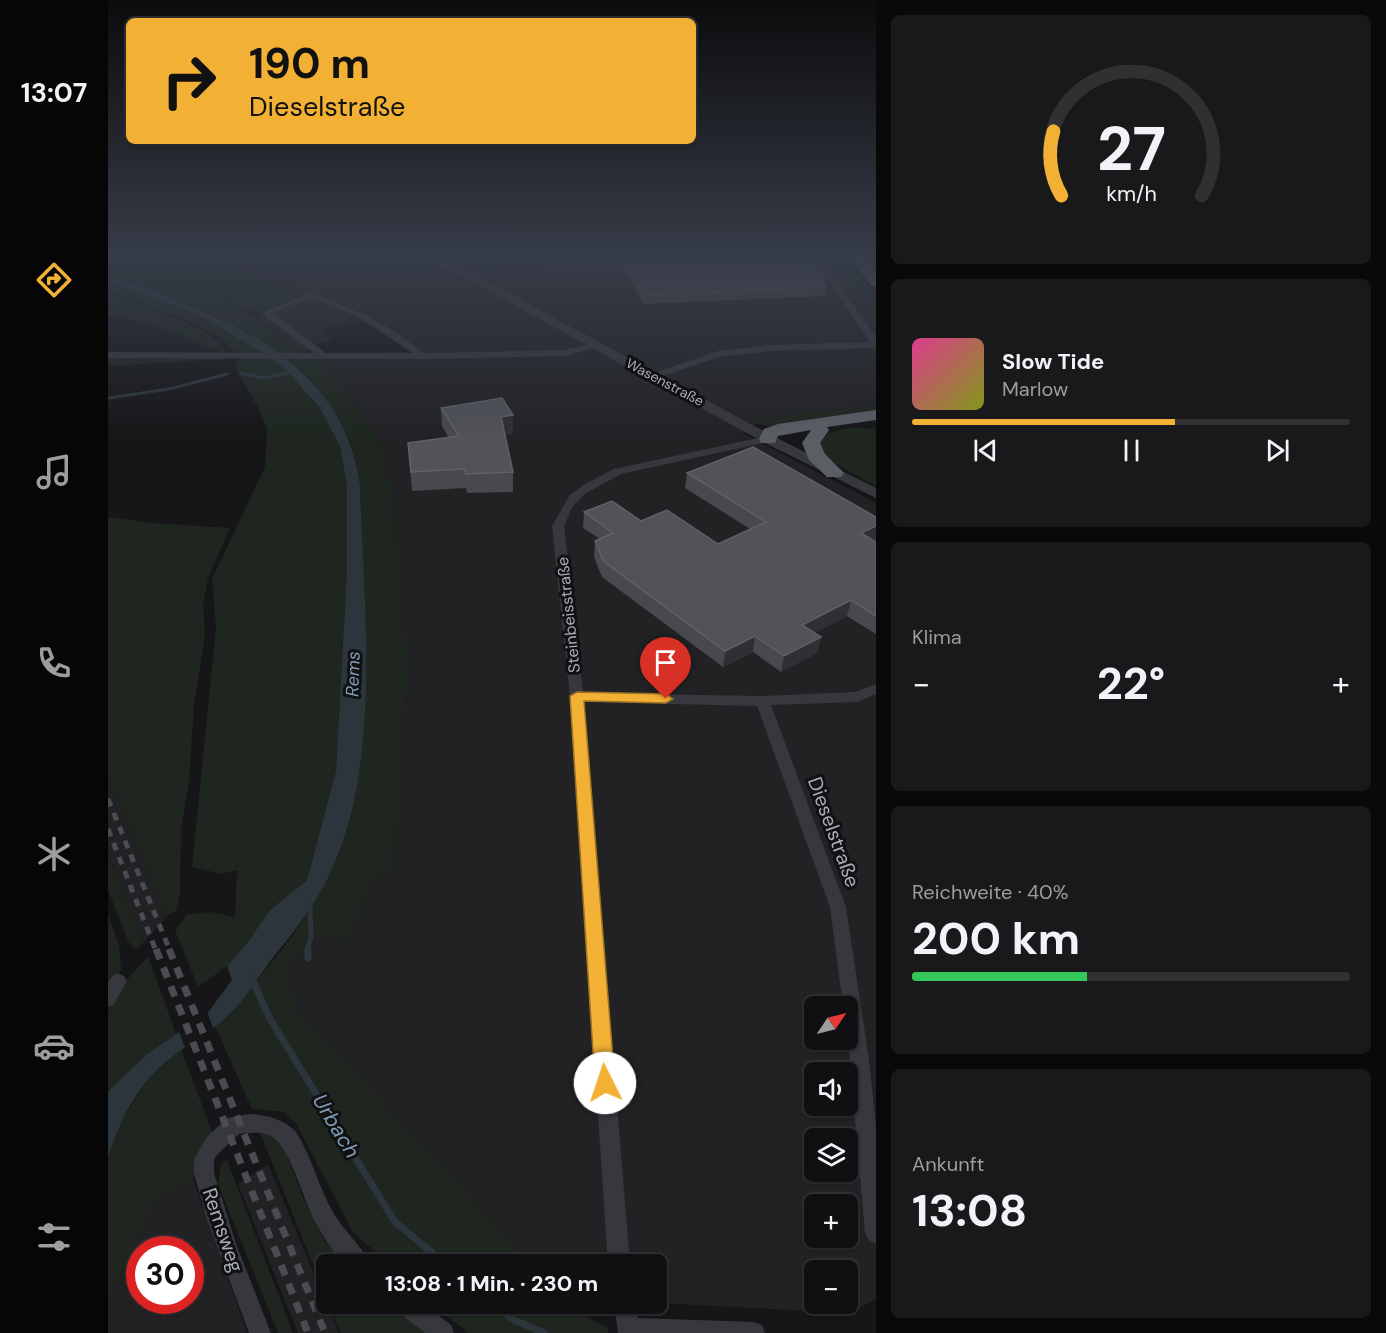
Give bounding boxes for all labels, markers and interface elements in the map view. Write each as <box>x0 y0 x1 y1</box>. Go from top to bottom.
text: 190 m <box>249 36 370 91</box>
icon: right <box>150 42 228 120</box>
text: 13:07 <box>21 75 87 110</box>
text: Dieselstraße <box>249 89 405 124</box>
text: 27 <box>1096 108 1166 189</box>
text: km/h <box>1106 181 1156 209</box>
icon: directions <box>33 259 75 301</box>
text: Slow Tide <box>1002 347 1104 376</box>
street label: Wasenstraße <box>623 354 707 410</box>
text: Marlow <box>1002 376 1068 402</box>
icon: previous <box>969 434 1002 467</box>
icon: pause <box>1115 434 1148 467</box>
icon: next <box>1261 434 1294 467</box>
icon: music <box>33 451 75 493</box>
street label: Steinbeisstraße <box>552 556 585 674</box>
text: Klima <box>912 624 962 650</box>
pin <box>640 637 691 699</box>
icon: phone <box>33 642 75 684</box>
icon: arrive <box>649 646 682 679</box>
water label: Rems <box>340 651 366 697</box>
text: 22° <box>1097 654 1165 713</box>
text: − <box>912 662 930 705</box>
text: + <box>1332 662 1350 705</box>
street label: Dieselstraße <box>802 773 866 891</box>
icon: climate <box>33 833 75 875</box>
text: Reichweite · 40% <box>912 879 1068 905</box>
text: 200 km <box>912 909 1080 968</box>
north arrow <box>804 996 858 1050</box>
map controls <box>804 996 858 1314</box>
icon: car <box>33 1025 75 1067</box>
position arrow <box>573 1051 637 1115</box>
button: sound <box>804 1062 858 1116</box>
water label: Urbach <box>306 1089 366 1163</box>
button: layers <box>804 1128 858 1182</box>
text: Ankunft <box>912 1151 984 1177</box>
text: 13:08 <box>912 1181 1027 1240</box>
street label: Remsweg <box>196 1184 250 1276</box>
button: + <box>804 1194 858 1248</box>
icon: filters <box>33 1216 75 1258</box>
speed limit sign: 30 <box>126 1236 204 1314</box>
button: − <box>804 1260 858 1314</box>
text: 13:08 · 1 Min. · 230 m <box>385 1269 598 1298</box>

